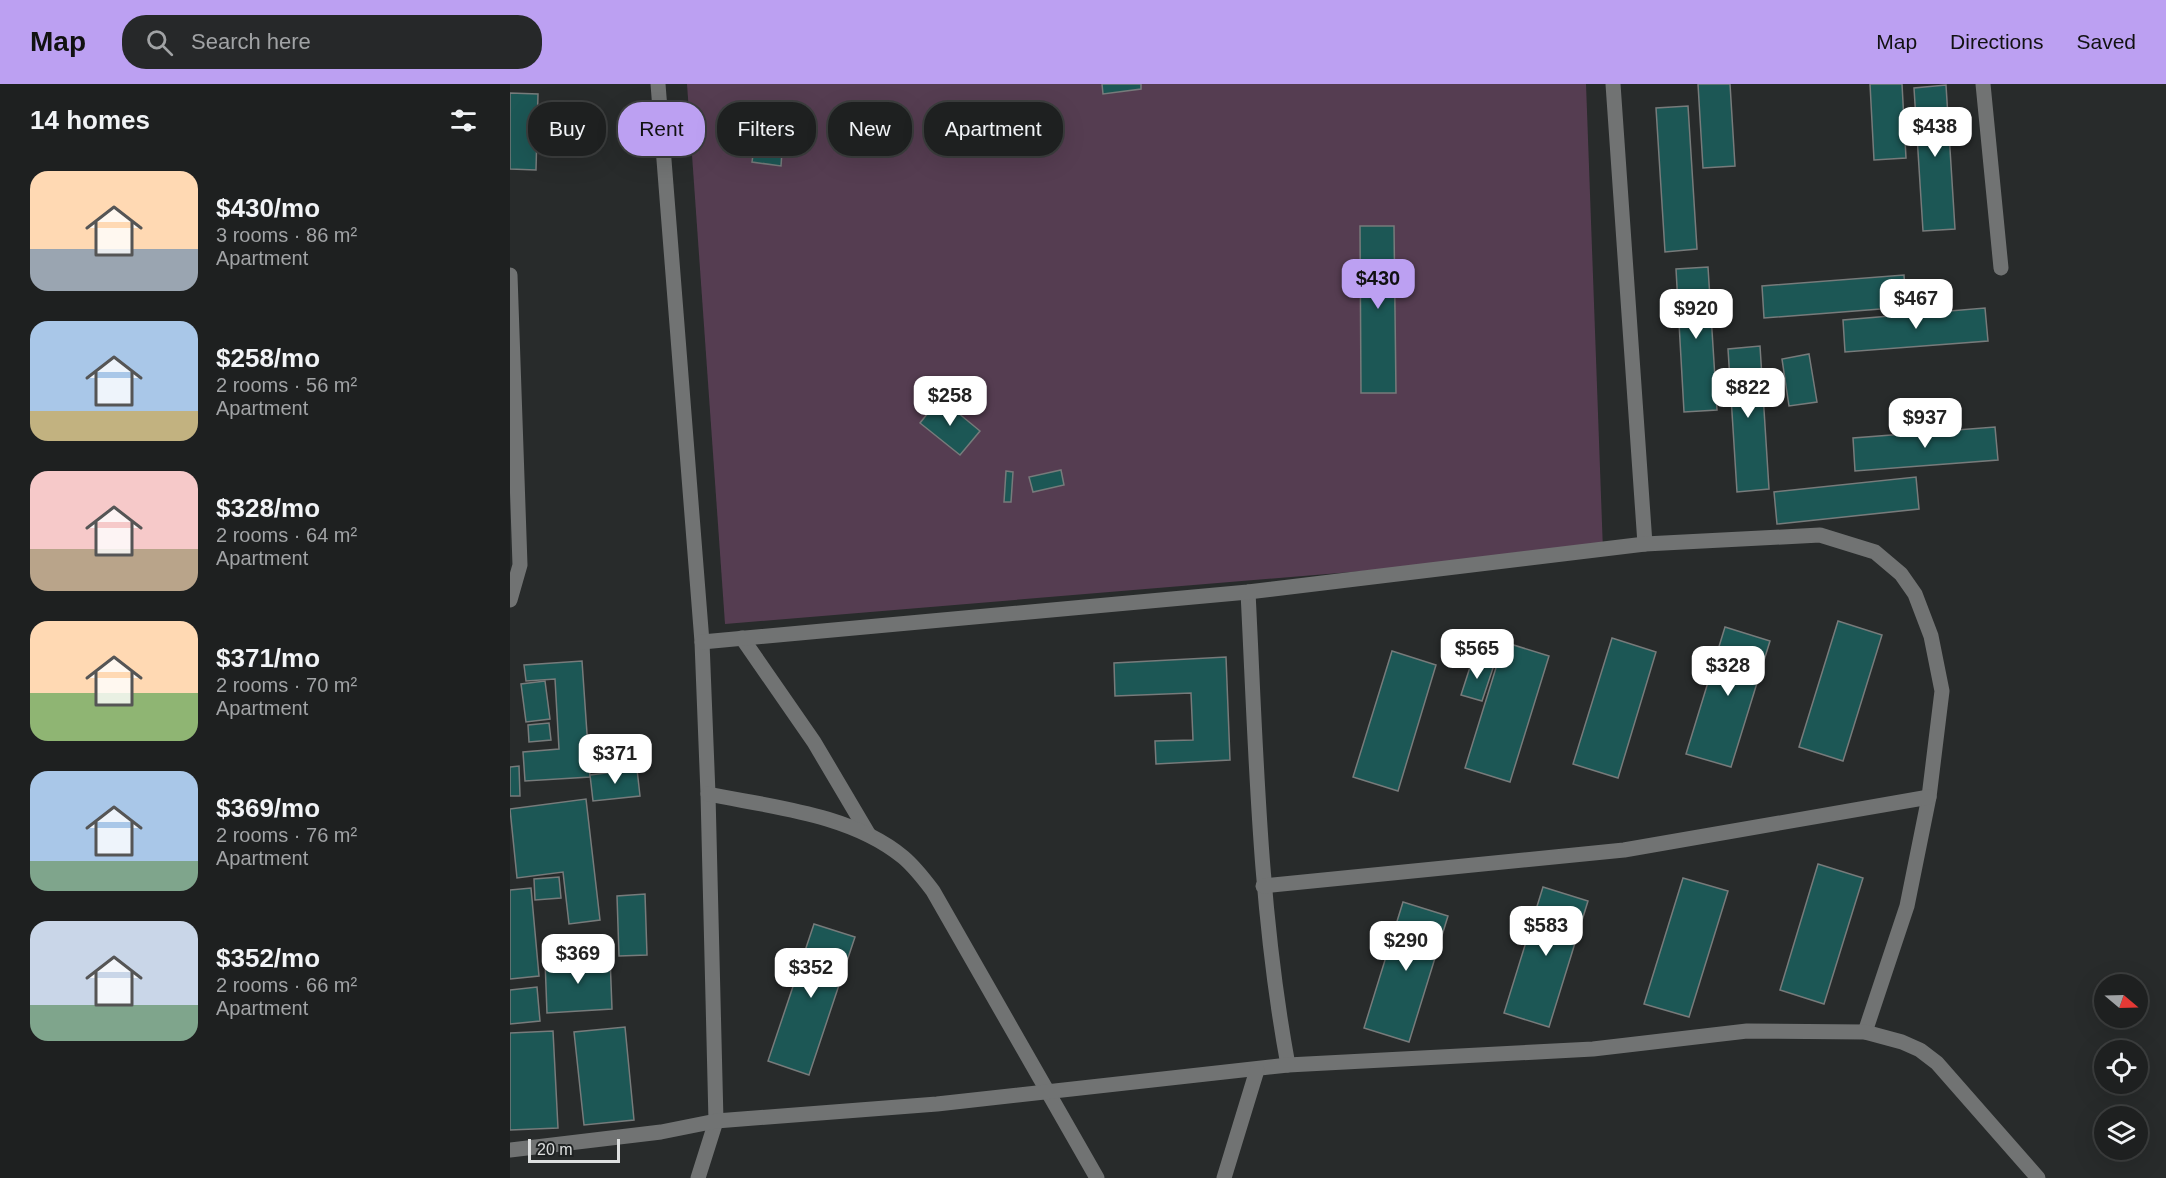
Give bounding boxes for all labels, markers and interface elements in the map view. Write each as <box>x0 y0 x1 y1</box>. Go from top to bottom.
search box <box>122 15 542 69</box>
text: Map <box>30 26 86 57</box>
icon: search <box>143 26 176 59</box>
text: Search here <box>191 29 311 54</box>
text: Map <box>1876 30 1917 53</box>
text: Directions <box>1950 30 2043 53</box>
text: Saved <box>2076 30 2136 53</box>
chip: Buy <box>528 102 606 156</box>
chip: Rent <box>618 102 705 156</box>
chip: Filters <box>717 102 816 156</box>
chip: New <box>828 102 912 156</box>
chip: Apartment <box>924 102 1063 156</box>
icon: filters <box>447 104 480 137</box>
text: 14 homes <box>30 105 150 135</box>
pin: $438 <box>1899 107 1971 158</box>
text: $438 <box>1913 115 1957 137</box>
text: $430/mo <box>216 193 320 223</box>
icon: home <box>78 195 150 267</box>
text: 3 rooms · 86 m² <box>216 224 357 246</box>
text: Apartment <box>216 247 308 269</box>
pin: $430 <box>1342 259 1414 310</box>
text: $430 <box>1356 267 1400 289</box>
pin: $467 <box>1880 279 1952 330</box>
text: $467 <box>1894 287 1938 309</box>
pin: $920 <box>1660 289 1732 340</box>
text: $920 <box>1674 297 1718 319</box>
text: $258/mo <box>216 343 320 373</box>
icon: home <box>78 345 150 417</box>
pin: $822 <box>1712 368 1784 419</box>
text: 2 rooms · 56 m² <box>216 374 357 396</box>
pin: $258 <box>914 376 986 427</box>
text: $822 <box>1726 376 1770 398</box>
text: $258 <box>928 384 972 406</box>
text: Apartment <box>216 397 308 419</box>
pin: $937 <box>1889 398 1961 449</box>
text: $937 <box>1903 406 1947 428</box>
text: $328/mo <box>216 493 320 523</box>
icon: home <box>78 495 150 567</box>
text: 2 rooms · 64 m² <box>216 524 357 546</box>
text: Apartment <box>216 547 308 569</box>
pin: $565 <box>1441 629 1513 680</box>
text: $565 <box>1455 637 1499 659</box>
text: $371/mo <box>216 643 320 673</box>
icon: home <box>78 645 150 717</box>
pin: $328 <box>1692 646 1764 697</box>
text: $328 <box>1706 654 1750 676</box>
text: 2 rooms · 70 m² <box>216 674 357 696</box>
text: Apartment <box>216 697 308 719</box>
pin: $371 <box>579 734 651 785</box>
text: $371 <box>593 742 637 764</box>
text: $369/mo <box>216 793 320 823</box>
icon: home <box>78 795 150 867</box>
text: 2 rooms · 76 m² <box>216 824 357 846</box>
text: Apartment <box>216 847 308 869</box>
pin: $583 <box>1510 906 1582 957</box>
text: $583 <box>1524 914 1568 936</box>
pin: $290 <box>1370 921 1442 972</box>
text: $290 <box>1384 929 1428 951</box>
pin: $369 <box>542 934 614 985</box>
text: $369 <box>556 942 600 964</box>
text: $352/mo <box>216 943 320 973</box>
icon: home <box>78 945 150 1017</box>
pin: $352 <box>775 948 847 999</box>
text: $352 <box>789 956 833 978</box>
text: 2 rooms · 66 m² <box>216 974 357 996</box>
north arrow <box>2094 974 2148 1028</box>
map controls <box>2094 974 2148 1160</box>
text: Apartment <box>216 997 308 1019</box>
button: locate <box>2094 1040 2148 1094</box>
button: layers <box>2094 1106 2148 1160</box>
scale bar <box>528 1136 620 1164</box>
text: 20 m <box>537 1141 573 1158</box>

